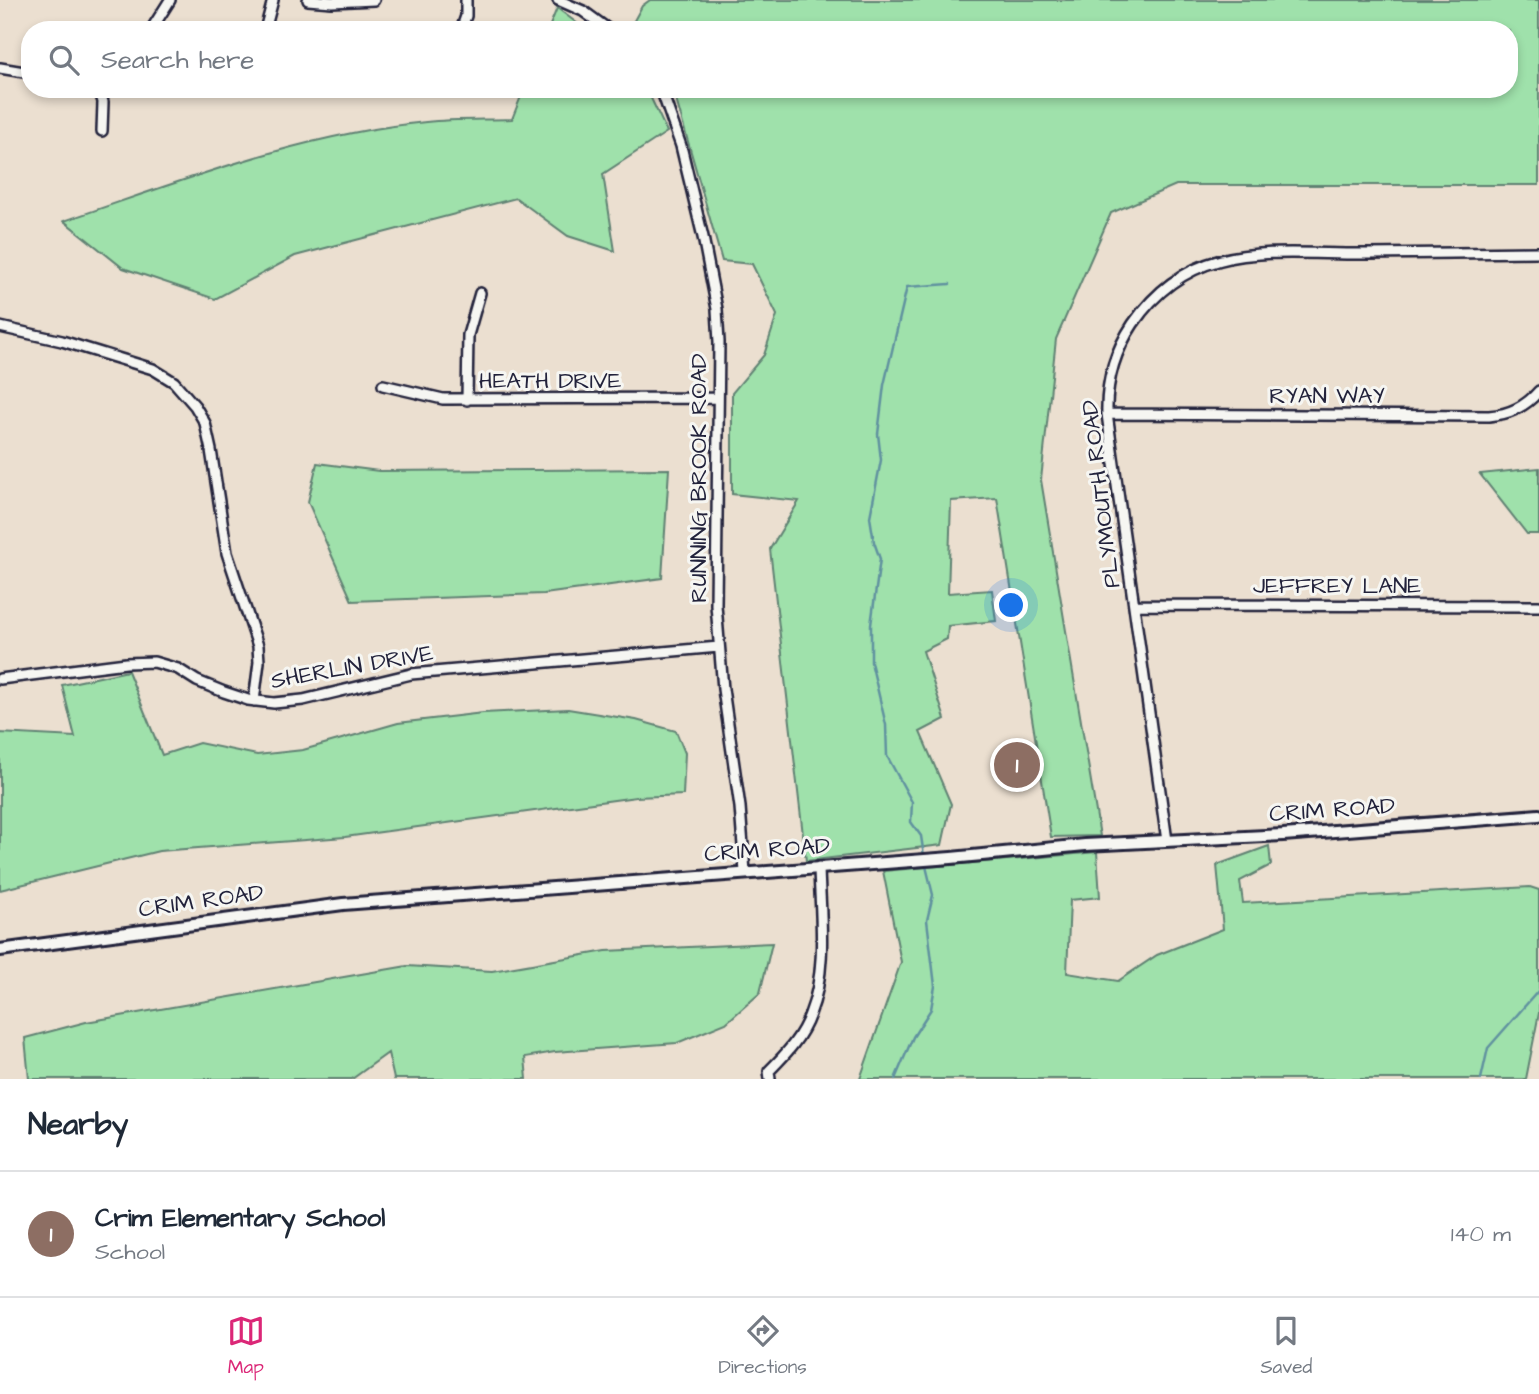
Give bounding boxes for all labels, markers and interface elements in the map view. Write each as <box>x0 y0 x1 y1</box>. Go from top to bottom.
search box <box>21 21 1518 98</box>
icon: search <box>45 41 83 79</box>
text: Search here <box>101 42 254 78</box>
street label: RUNNING BROOK ROAD <box>683 353 715 603</box>
street label: HEATH DRIVE <box>479 365 622 397</box>
street label: RYAN WAY <box>1269 380 1385 412</box>
street label: PLYMOUTH ROAD <box>1074 398 1128 590</box>
street label: JEFFREY LANE <box>1253 570 1421 602</box>
your location <box>994 588 1028 622</box>
street label: SHERLIN DRIVE <box>268 637 436 697</box>
pin: 1 <box>994 739 1040 791</box>
street label: CRIM ROAD <box>1268 790 1396 830</box>
street label: CRIM ROAD <box>703 830 831 870</box>
street label: CRIM ROAD <box>136 876 266 926</box>
text: Nearby <box>28 1104 128 1146</box>
text: Crim Elementary School <box>95 1200 385 1236</box>
text: 1 <box>50 1218 52 1250</box>
text: 140 m <box>1451 1218 1511 1250</box>
text: School <box>95 1236 165 1268</box>
tab: Map <box>227 1312 265 1381</box>
tab: Directions <box>718 1312 807 1381</box>
tab: Saved <box>1260 1312 1312 1381</box>

